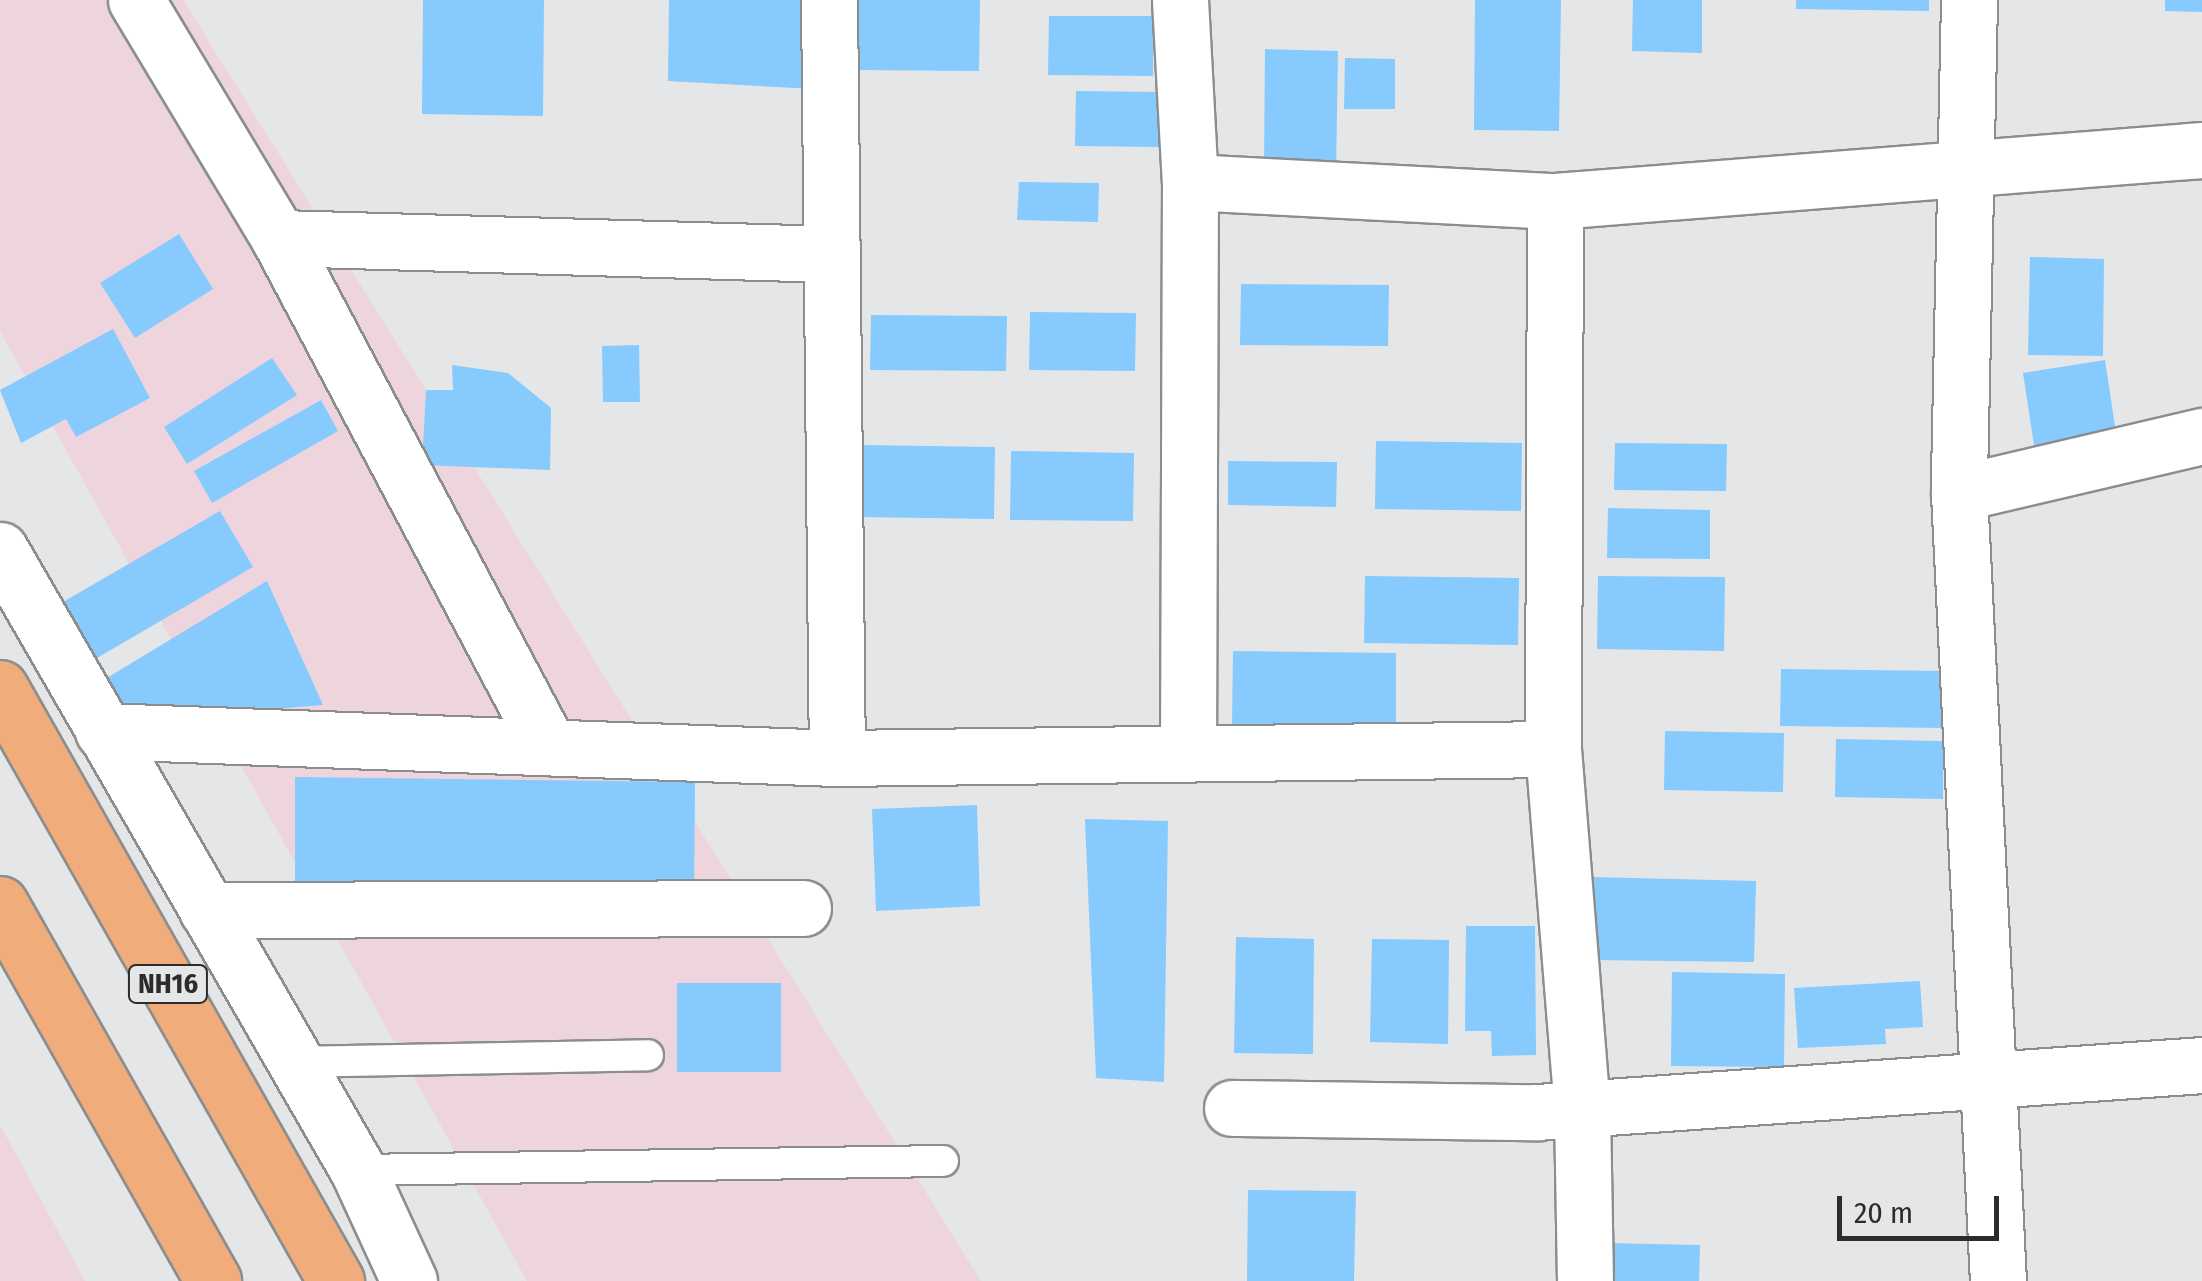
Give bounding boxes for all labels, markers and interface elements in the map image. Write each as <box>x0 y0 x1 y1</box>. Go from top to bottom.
road number: NH16 <box>126 961 210 1007</box>
scale bar <box>1842 1176 2004 1238</box>
text: 20 m <box>1854 1195 1913 1231</box>

